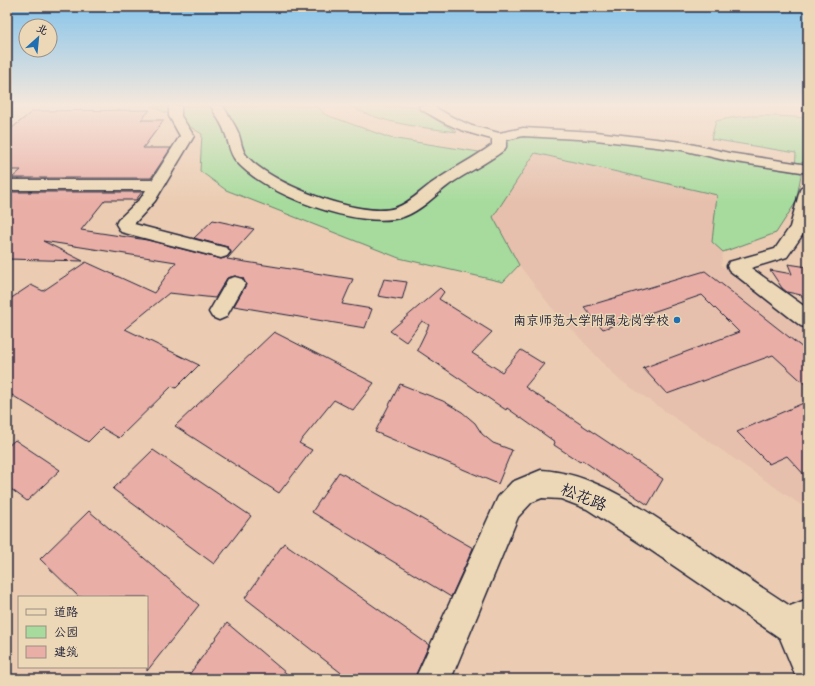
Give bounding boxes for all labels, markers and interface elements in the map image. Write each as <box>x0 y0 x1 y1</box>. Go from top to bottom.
north arrow <box>18 18 58 58</box>
text: 北 <box>34 21 50 38</box>
place label: 南京师范大学附属龙岗学校 <box>513 313 669 328</box>
marker: 南京师范大学附属龙岗学校 <box>672 315 682 325</box>
street label: 松花路 <box>558 479 610 515</box>
legend <box>18 596 148 668</box>
text: 道路 <box>54 605 78 619</box>
text: 公园 <box>54 625 78 639</box>
text: 建筑 <box>54 645 78 659</box>

